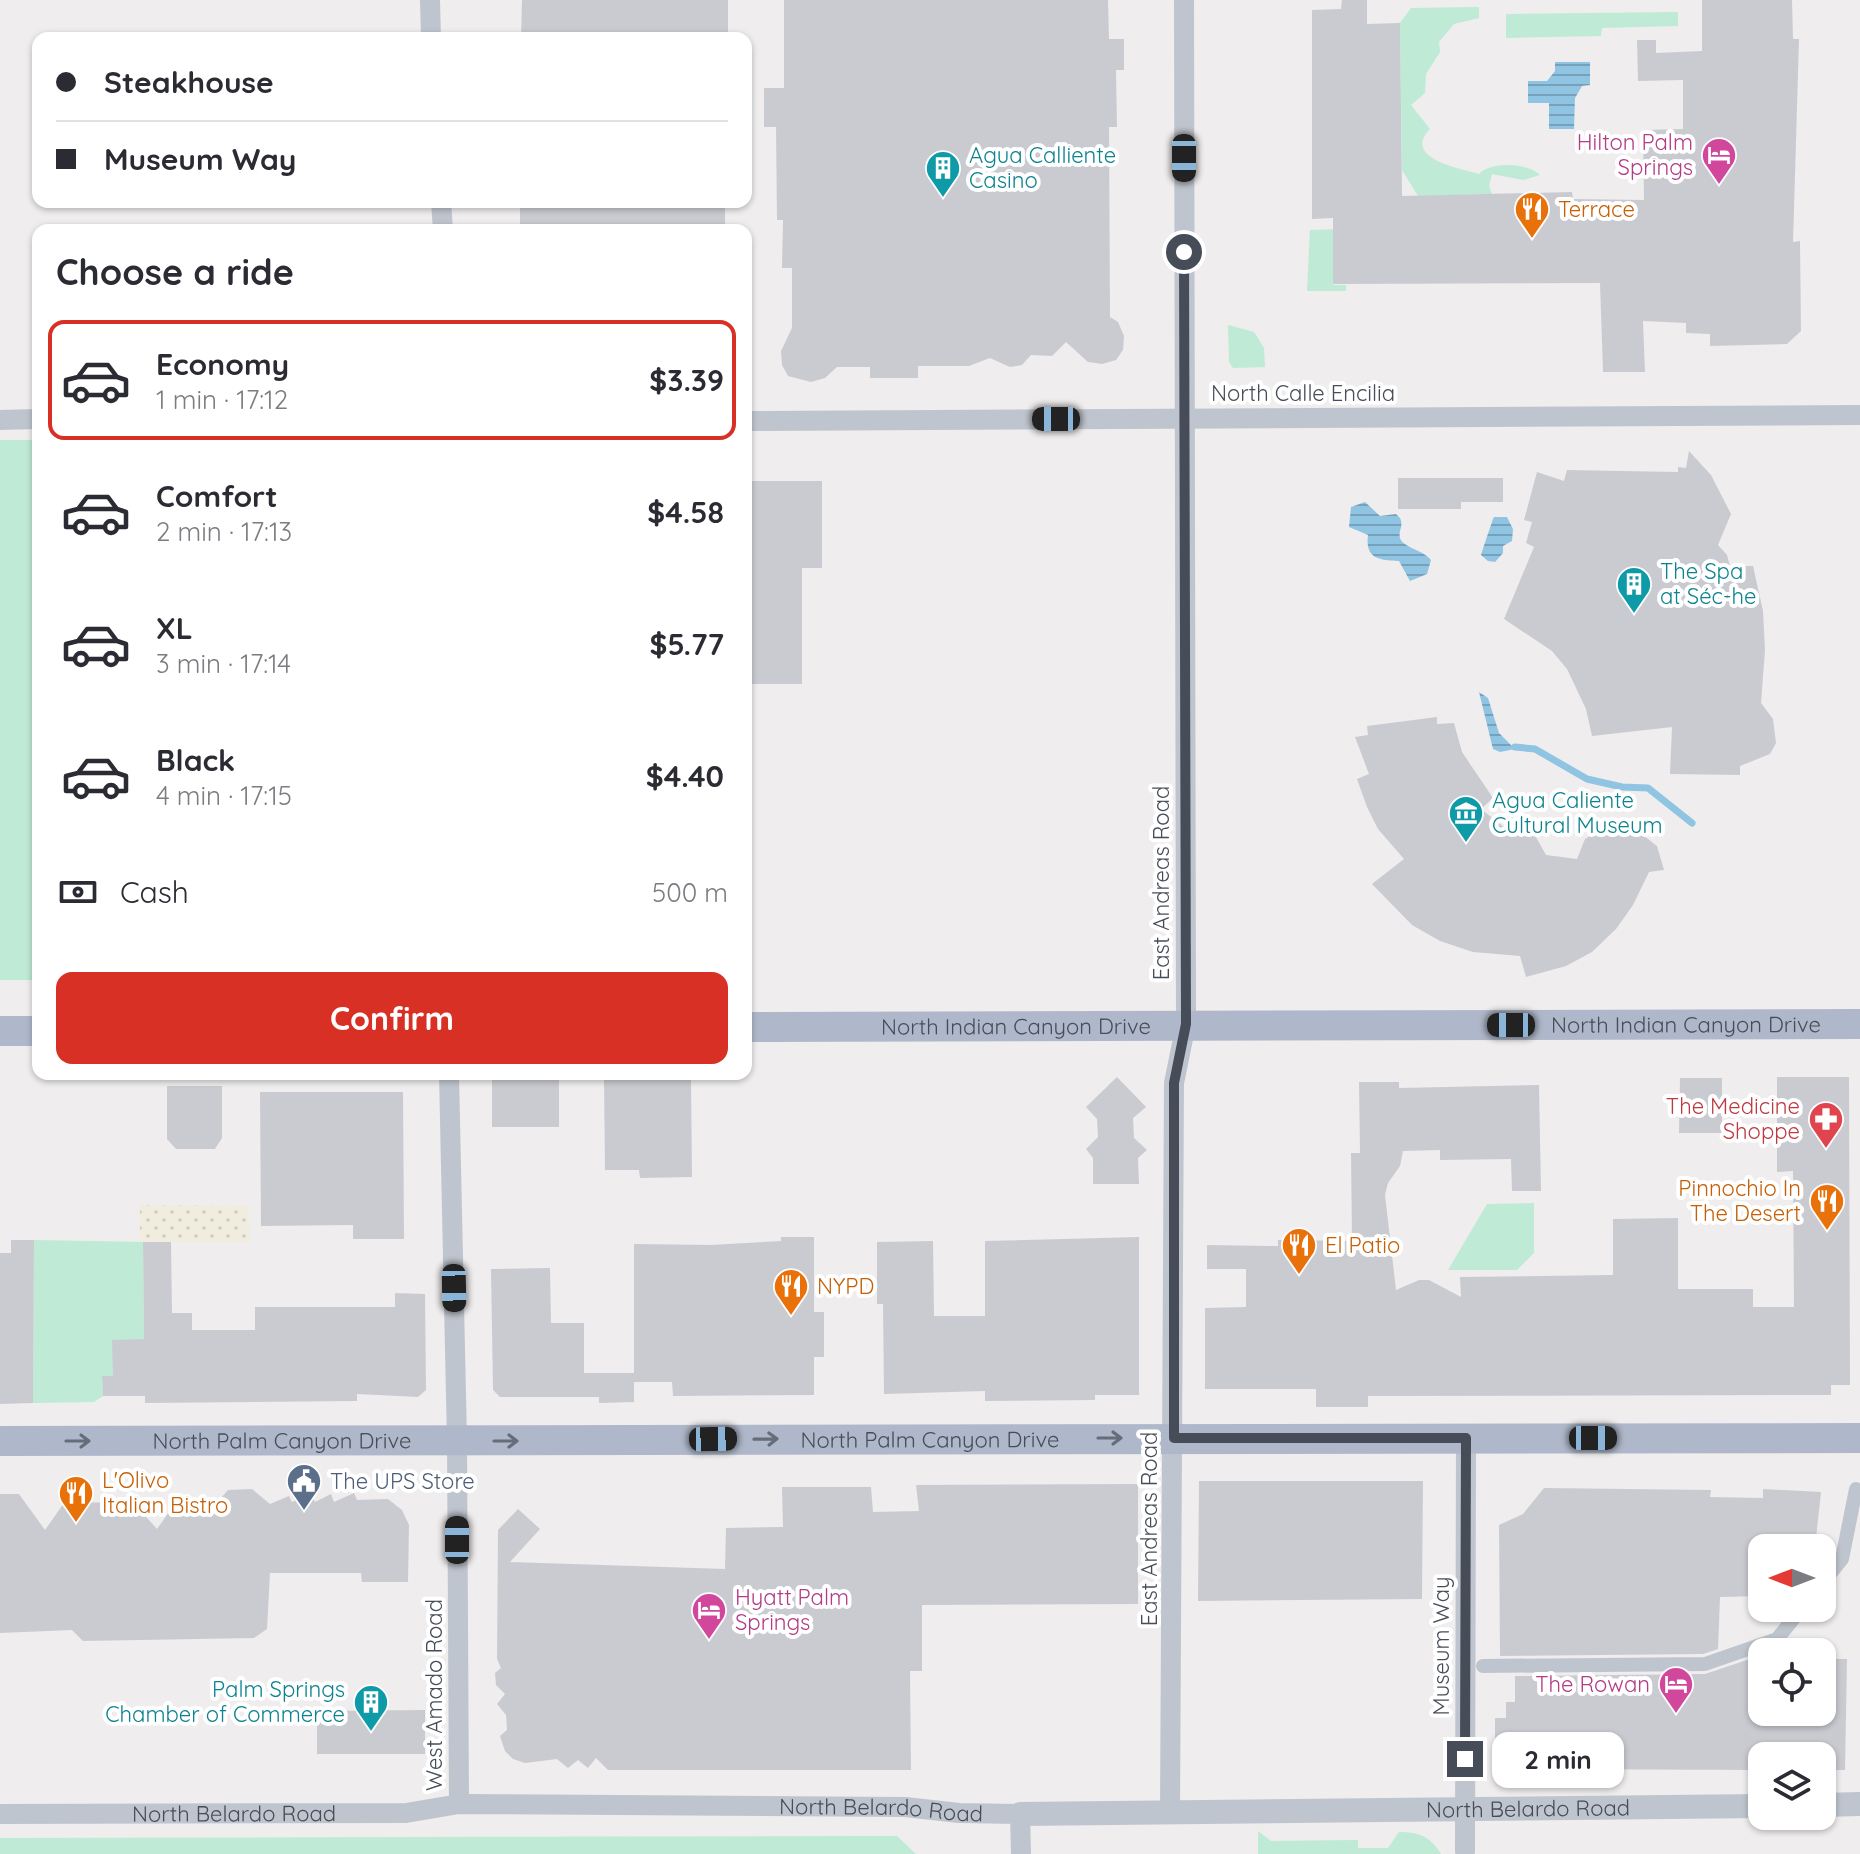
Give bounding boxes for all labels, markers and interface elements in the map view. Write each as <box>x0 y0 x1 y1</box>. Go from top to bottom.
text: Steakhouse <box>104 63 274 101</box>
place label: Hilton Palm Springs <box>1577 128 1693 181</box>
car <box>1172 134 1196 182</box>
hotel icon: Hilton Palm Springs <box>1700 136 1738 186</box>
text: Museum Way <box>104 140 296 178</box>
place label: Agua Calliente Casino <box>969 141 1116 194</box>
building icon: Agua Calliente Casino <box>924 149 962 199</box>
restaurant icon: Terrace <box>1513 190 1551 240</box>
place label: Terrace <box>1558 195 1635 223</box>
route start <box>1166 234 1202 270</box>
text: Choose a ride <box>56 249 294 294</box>
icon: car <box>60 344 132 416</box>
text: Economy <box>156 345 289 383</box>
text: $3.39 <box>649 361 724 399</box>
street label: North Calle Encilia <box>1211 379 1395 407</box>
text: 1 min · 17:12 <box>156 383 288 416</box>
car <box>1032 407 1080 431</box>
icon: car <box>60 476 132 548</box>
text: Comfort <box>156 477 277 515</box>
text: $4.58 <box>647 493 724 531</box>
text: 2 min · 17:13 <box>156 515 292 548</box>
place label: The Spa at Séc-he <box>1660 557 1757 610</box>
building icon: The Spa at Séc-he <box>1615 565 1653 615</box>
icon: car <box>60 608 132 680</box>
text: XL <box>156 609 193 647</box>
text: $5.77 <box>650 625 724 663</box>
text: 3 min · 17:14 <box>156 647 291 680</box>
icon: car <box>60 740 132 812</box>
text: Black <box>156 741 235 779</box>
text: $4.40 <box>646 757 724 795</box>
text: 4 min · 17:15 <box>156 779 292 812</box>
street label: East Andreas Road <box>1147 786 1175 980</box>
place label: Agua Caliente Cultural Museum <box>1492 786 1663 839</box>
museum icon: Agua Caliente Cultural Museum <box>1447 794 1485 844</box>
icon: cash <box>56 870 100 914</box>
text: Cash <box>120 873 189 911</box>
text: 500 m <box>652 876 728 909</box>
button: Confirm <box>56 972 728 1064</box>
street label: North Indian Canyon Drive <box>1551 1010 1821 1039</box>
street label: North Indian Canyon Drive <box>881 1012 1151 1041</box>
car <box>1487 1013 1535 1037</box>
place label: The Medicine Shoppe <box>1666 1092 1800 1145</box>
pharmacy icon: The Medicine Shoppe <box>1807 1100 1845 1150</box>
place label: Pinnochio In The Desert <box>1678 1174 1801 1227</box>
restaurant icon: Pinnochio In The Desert <box>1808 1182 1846 1232</box>
restaurant icon: El Patio <box>1280 1226 1318 1276</box>
place label: El Patio <box>1325 1231 1400 1259</box>
car <box>442 1264 466 1312</box>
restaurant icon: NYPD <box>772 1267 810 1317</box>
place label: NYPD <box>817 1272 874 1300</box>
street label: North Palm Canyon Drive <box>800 1425 1060 1454</box>
street label: North Palm Canyon Drive <box>152 1426 412 1455</box>
car <box>1569 1426 1617 1450</box>
car <box>689 1427 737 1451</box>
one-way arrow <box>1096 1430 1123 1446</box>
one-way arrow <box>752 1431 779 1446</box>
street label: East Andreas Road <box>1135 1432 1163 1626</box>
one-way arrow <box>64 1433 91 1449</box>
one-way arrow <box>492 1433 519 1449</box>
public building icon: The UPS Store <box>285 1462 323 1512</box>
place label: L'Olivo Italian Bistro <box>102 1466 228 1519</box>
place label: The UPS Store <box>330 1467 475 1495</box>
restaurant icon: L'Olivo Italian Bistro <box>57 1474 95 1524</box>
car <box>445 1516 469 1564</box>
north arrow <box>1748 1534 1836 1622</box>
map controls <box>1748 1534 1836 1830</box>
street label: Museum Way <box>1427 1577 1455 1715</box>
place label: Hyatt Palm Springs <box>735 1583 849 1636</box>
hotel icon: Hyatt Palm Springs <box>690 1591 728 1641</box>
street label: West Amado Road <box>420 1599 448 1791</box>
button: locate <box>1748 1638 1836 1726</box>
hotel icon: The Rowan <box>1657 1665 1695 1715</box>
place label: The Rowan <box>1535 1670 1650 1698</box>
place label: Palm Springs Chamber of Commerce <box>105 1675 345 1728</box>
building icon: Palm Springs Chamber of Commerce <box>352 1683 390 1733</box>
callout: 2 min <box>1493 1731 1625 1787</box>
route end <box>1447 1741 1483 1777</box>
button: layers <box>1748 1742 1836 1830</box>
text: 2 min <box>1524 1743 1592 1776</box>
street label: North Belardo Road <box>779 1792 983 1827</box>
street label: North Belardo Road <box>1426 1793 1630 1824</box>
street label: North Belardo Road <box>132 1799 336 1828</box>

